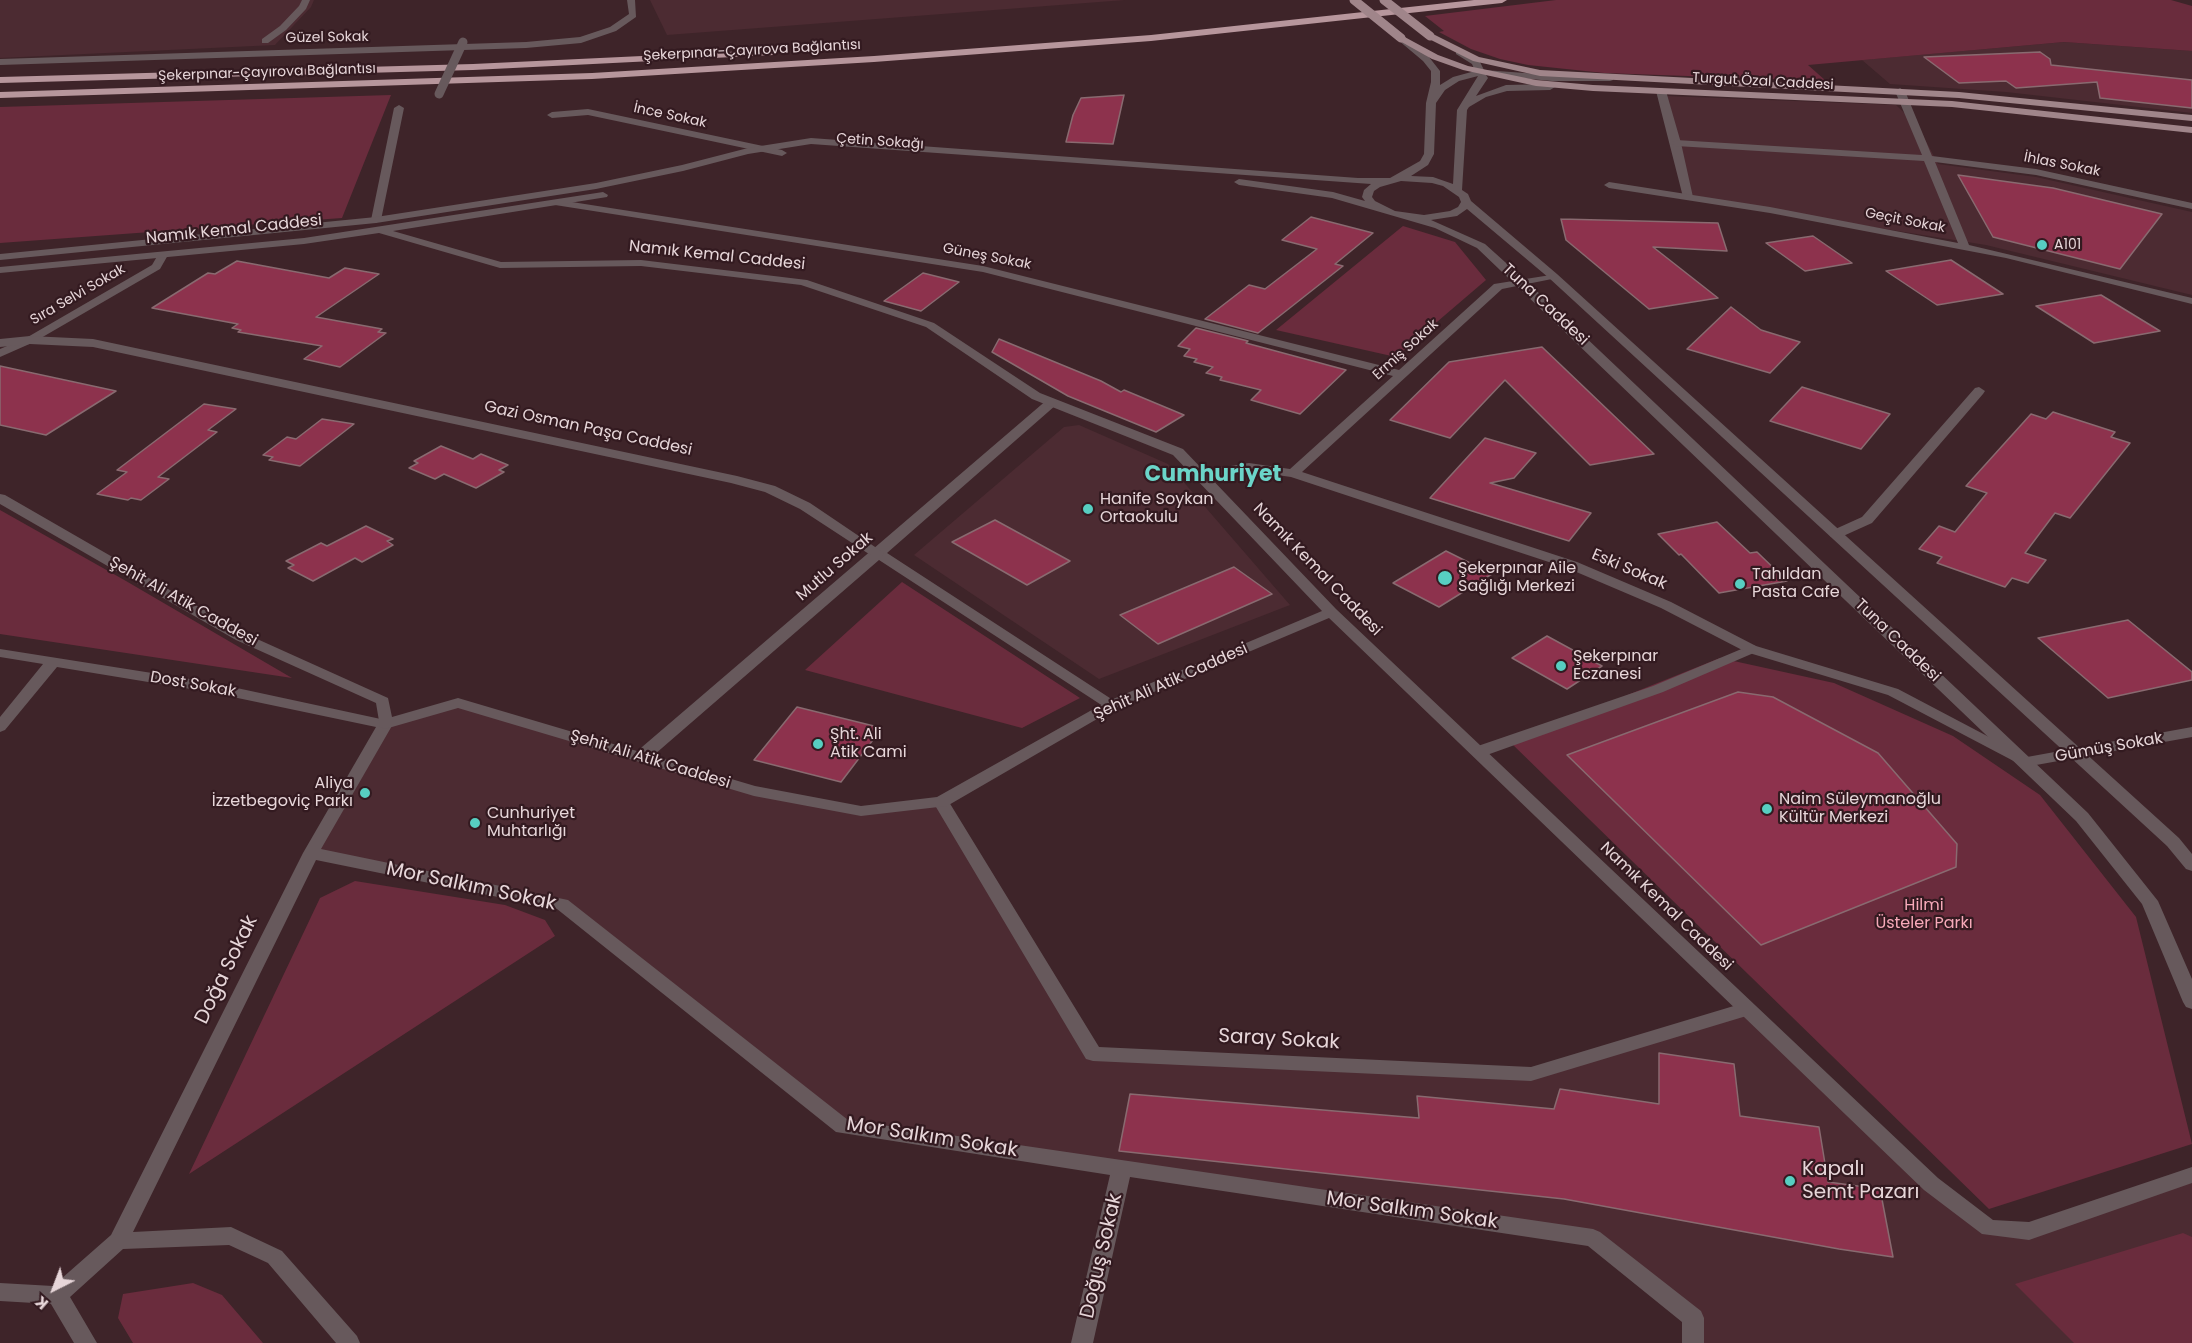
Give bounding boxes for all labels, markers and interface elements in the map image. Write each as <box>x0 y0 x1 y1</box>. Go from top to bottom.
street label: Güzel Sokak <box>285 29 369 47</box>
street label: Şekerpınar-Çayırova Bağlantısı <box>643 37 861 65</box>
street label: Şekerpınar-Çayırova Bağlantısı <box>158 61 376 85</box>
street label: Turgut Özal Caddesi <box>1692 70 1834 94</box>
street label: İnce Sokak <box>632 100 708 132</box>
street label: Çetin Sokağı <box>836 131 924 153</box>
street label: İhlas Sokak <box>2022 149 2102 181</box>
street label: Geçit Sokak <box>1863 205 1947 237</box>
street label: Namık Kemal Caddesi <box>145 211 323 249</box>
street label: Namık Kemal Caddesi <box>628 237 806 275</box>
place label: A101 <box>2054 237 2081 253</box>
marker: A101 <box>2035 238 2049 252</box>
street label: Güneş Sokak <box>941 240 1033 274</box>
street label: Tuna Caddesi <box>1498 260 1592 350</box>
street label: Sıra Selvi Sokak <box>28 261 128 329</box>
street label: Ermiş Sokak <box>1370 316 1442 384</box>
street label: Gazi Osman Paşa Caddesi <box>482 398 694 460</box>
district label: Cumhuriyet <box>1145 462 1281 488</box>
place label: Hanife Soykan Ortaokulu <box>1100 490 1213 528</box>
street label: Namık Kemal Caddesi <box>1249 500 1385 640</box>
marker: Hanife Soykan Ortaokulu <box>1081 502 1095 516</box>
street label: Mutlu Sokak <box>793 529 877 605</box>
street label: Eski Sokak <box>1588 546 1670 594</box>
street label: Şehit Ali Atik Caddesi <box>106 553 260 651</box>
place label: Şekerpınar Aile Sağlığı Merkezi <box>1458 559 1576 597</box>
place label: Tahıldan Pasta Cafe <box>1752 565 1840 603</box>
marker: Şekerpınar Aile Sağlığı Merkezi <box>1436 569 1454 587</box>
marker: Tahıldan Pasta Cafe <box>1733 577 1747 591</box>
street label: Tuna Caddesi <box>1850 595 1944 687</box>
street label: Şehit Ali Atik Caddesi <box>1091 639 1251 725</box>
place label: Şekerpınar Eczanesi <box>1573 647 1658 685</box>
marker: Şekerpınar Eczanesi <box>1554 659 1568 673</box>
street label: Dost Sokak <box>149 668 237 702</box>
place label: Şht. Ali Atik Cami <box>830 725 907 763</box>
street label: Şehit Ali Atik Caddesi <box>568 726 732 794</box>
street label: Gümüş Sokak <box>2054 729 2164 767</box>
marker: Şht. Ali Atik Cami <box>811 737 825 751</box>
place label: Aliya İzzetbegoviç Parkı <box>212 774 353 812</box>
marker: Aliya İzzetbegoviç Parkı <box>358 786 372 800</box>
place label: Naim Süleymanoğlu Kültür Merkezi <box>1779 790 1941 828</box>
marker: Naim Süleymanoğlu Kültür Merkezi <box>1760 802 1774 816</box>
place label: Cunhuriyet Muhtarlığı <box>487 804 575 842</box>
marker: Cunhuriyet Muhtarlığı <box>468 816 482 830</box>
street label: Namık Kemal Caddesi <box>1596 839 1736 975</box>
street label: Mor Salkım Sokak <box>384 857 558 917</box>
park label: Hilmi Üsteler Parkı <box>1875 896 1973 934</box>
street label: Doğa Sokak <box>190 912 264 1028</box>
street label: Saray Sokak <box>1218 1025 1340 1055</box>
street label: Mor Salkım Sokak <box>845 1113 1019 1163</box>
place label: Kapalı Semt Pazarı <box>1802 1158 1919 1205</box>
marker: Kapalı Semt Pazarı <box>1783 1174 1797 1188</box>
street label: Mor Salkım Sokak <box>1325 1187 1499 1235</box>
street label: Doğuş Sokak <box>1076 1191 1128 1321</box>
north arrow <box>24 1259 84 1319</box>
text: K <box>30 1290 53 1315</box>

